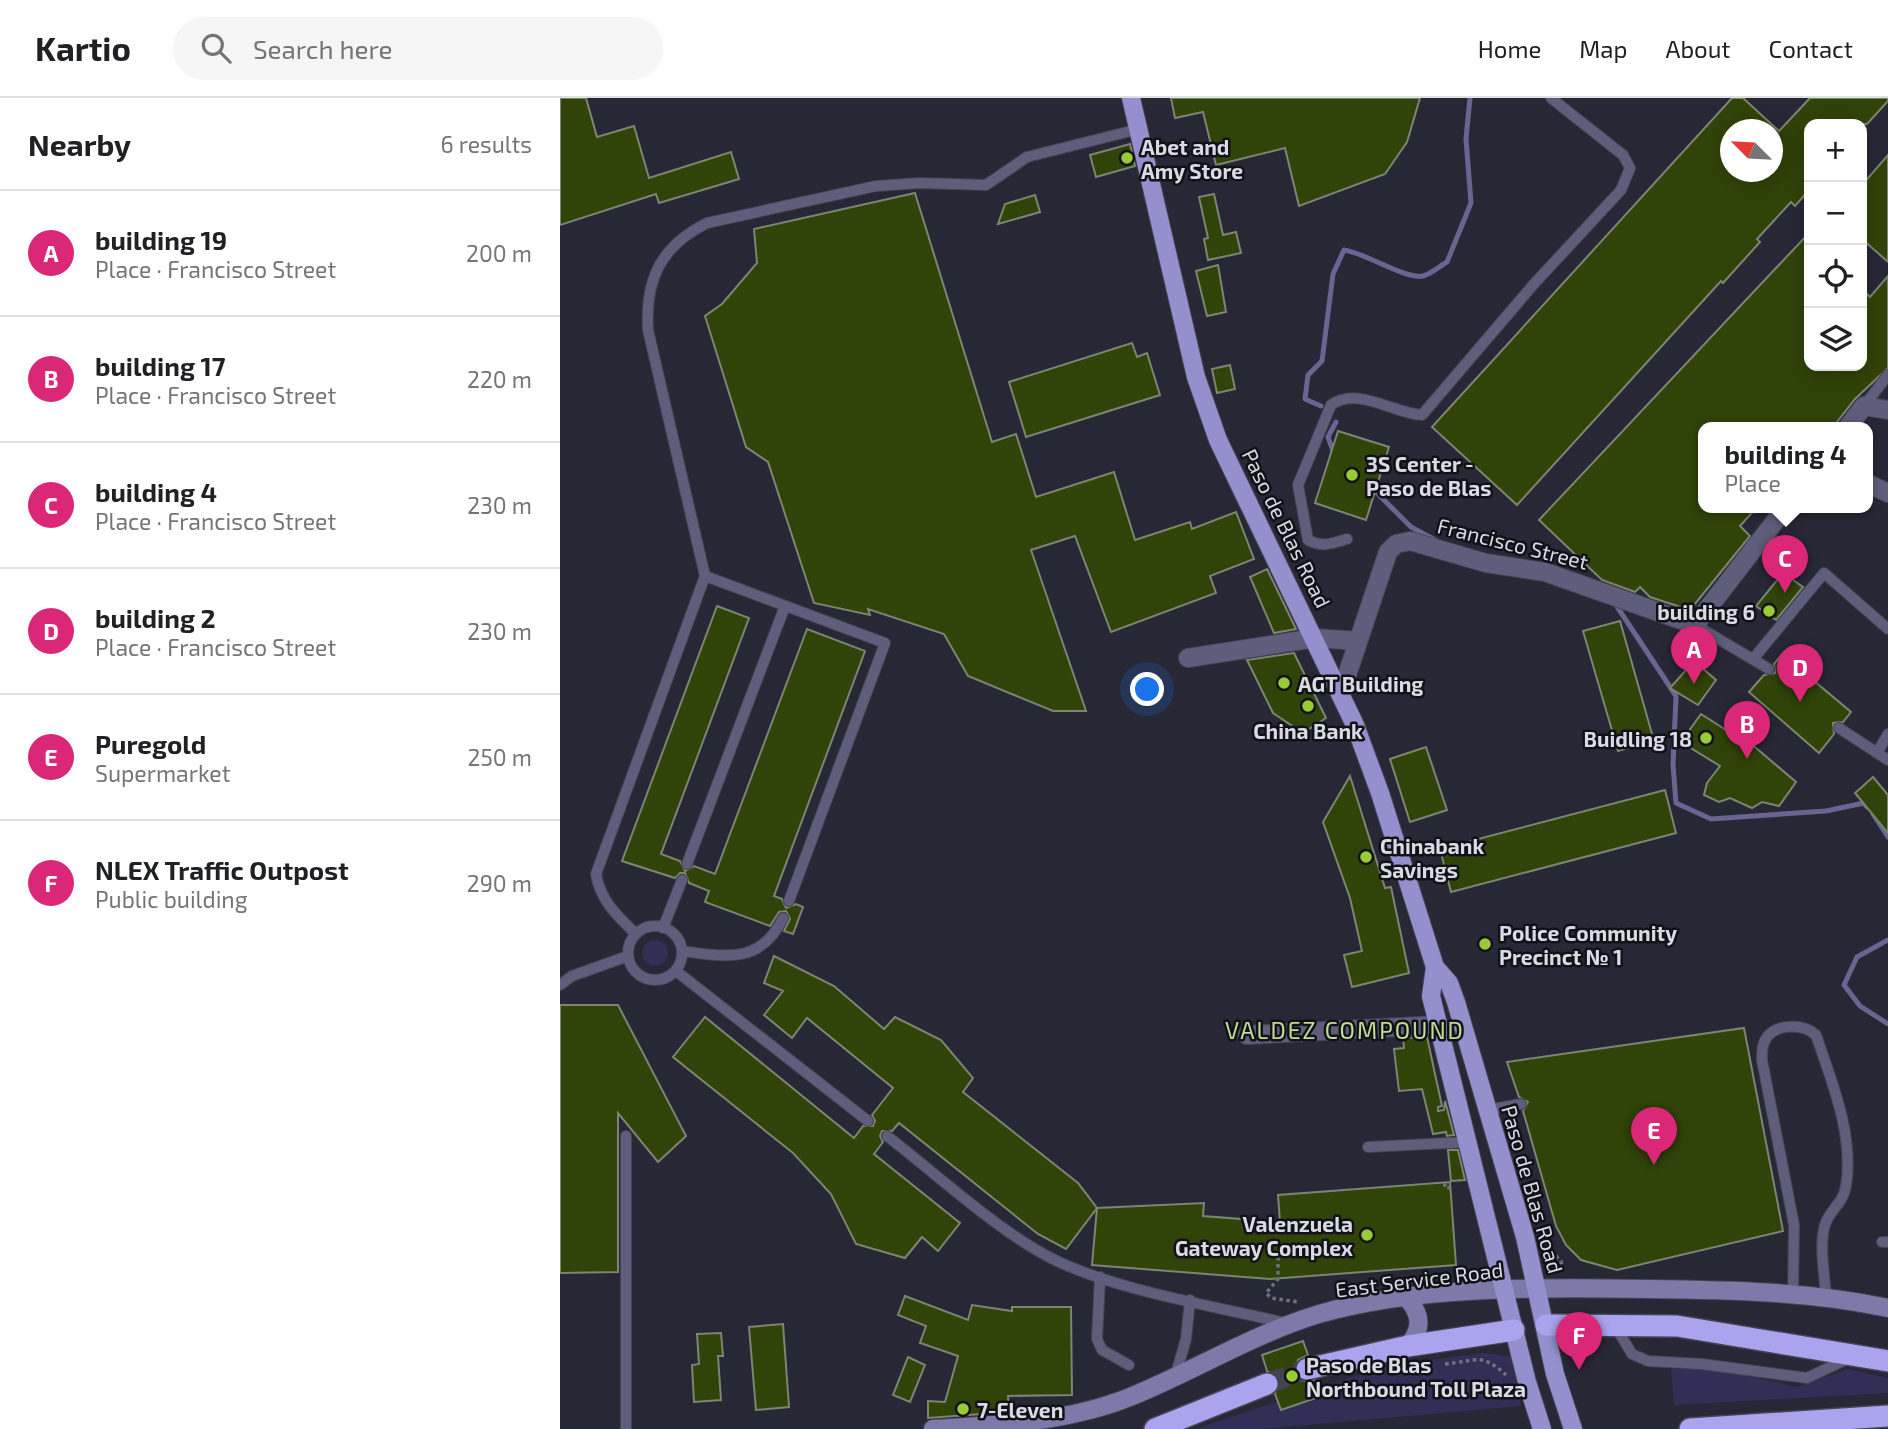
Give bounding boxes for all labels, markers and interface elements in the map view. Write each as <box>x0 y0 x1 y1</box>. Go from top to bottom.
search box <box>173 17 663 80</box>
text: Kartio <box>35 28 131 68</box>
icon: search <box>197 29 235 67</box>
text: Search here <box>253 33 393 64</box>
text: Home <box>1478 34 1541 63</box>
text: Map <box>1579 34 1627 63</box>
text: About <box>1665 34 1731 63</box>
text: Contact <box>1769 34 1853 63</box>
north arrow <box>1720 119 1783 182</box>
map controls <box>1804 119 1867 371</box>
button: + <box>1804 119 1867 182</box>
text: Nearby <box>28 126 131 162</box>
text: 6 results <box>441 130 532 158</box>
place label: Abet and Amy Store <box>1141 134 1243 184</box>
marker: Abet and Amy Store <box>1119 150 1135 166</box>
button: − <box>1804 182 1867 245</box>
text: building 19 <box>95 224 227 255</box>
text: A <box>43 239 59 267</box>
text: 200 m <box>466 239 532 267</box>
button: locate <box>1804 245 1867 308</box>
text: Place · Francisco Street <box>95 255 336 283</box>
button: layers <box>1804 308 1867 371</box>
text: building 17 <box>95 350 226 381</box>
text: B <box>44 365 58 393</box>
text: 220 m <box>467 365 532 393</box>
text: Place · Francisco Street <box>95 381 336 409</box>
popup <box>1698 422 1873 513</box>
text: building 4 <box>1724 438 1847 469</box>
street label: Paso de Blas Road <box>1238 445 1336 611</box>
place label: 3S Center - Paso de Blas <box>1366 451 1491 500</box>
marker: 3S Center - Paso de Blas <box>1344 467 1360 483</box>
text: Place <box>1724 469 1781 497</box>
text: building 4 <box>95 476 217 507</box>
text: C <box>44 491 58 519</box>
text: 230 m <box>467 491 532 519</box>
text: Place · Francisco Street <box>95 507 336 535</box>
street label: Francisco Street <box>1435 512 1591 574</box>
pin: C <box>1762 535 1808 593</box>
place label: building 6 <box>1657 599 1755 624</box>
text: building 2 <box>95 602 216 633</box>
marker: building 6 <box>1761 603 1777 619</box>
text: D <box>43 617 59 645</box>
text: 230 m <box>467 617 532 645</box>
pin: A <box>1671 626 1717 684</box>
text: Place · Francisco Street <box>95 633 336 661</box>
pin: D <box>1777 644 1823 702</box>
place label: AGT Building <box>1298 671 1424 696</box>
your location <box>1130 672 1164 706</box>
marker: AGT Building <box>1276 675 1292 691</box>
marker: China Bank <box>1300 698 1316 714</box>
pin: B <box>1724 701 1770 759</box>
place label: China Bank <box>1253 718 1363 743</box>
place label: Buidling 18 <box>1584 726 1692 751</box>
text: Puregold <box>95 728 206 759</box>
marker: Buidling 18 <box>1698 730 1714 746</box>
text: E <box>44 743 58 771</box>
text: 250 m <box>468 743 532 771</box>
text: Supermarket <box>95 759 230 787</box>
place label: Chinabank Savings <box>1380 833 1484 882</box>
marker: Chinabank Savings <box>1358 849 1374 865</box>
text: NLEX Traffic Outpost <box>95 854 349 885</box>
text: F <box>45 869 57 897</box>
text: 290 m <box>467 869 532 897</box>
text: Public building <box>95 885 248 913</box>
place label: Police Community Precinct № 1 <box>1499 920 1677 969</box>
marker: Police Community Precinct № 1 <box>1477 936 1493 952</box>
district label: VALDEZ COMPOUND <box>1225 1016 1465 1044</box>
street label: Paso de Blas Road <box>1497 1102 1569 1276</box>
pin: E <box>1631 1107 1677 1165</box>
place label: Valenzuela Gateway Complex <box>1175 1211 1353 1261</box>
marker: Valenzuela Gateway Complex <box>1359 1227 1375 1243</box>
street label: East Service Road <box>1334 1256 1504 1302</box>
pin: F <box>1556 1312 1602 1370</box>
place label: Paso de Blas Northbound Toll Plaza <box>1306 1352 1526 1401</box>
marker: Paso de Blas Northbound Toll Plaza <box>1284 1368 1300 1384</box>
place label: 7-Eleven <box>977 1397 1063 1422</box>
marker: 7-Eleven <box>955 1401 971 1417</box>

